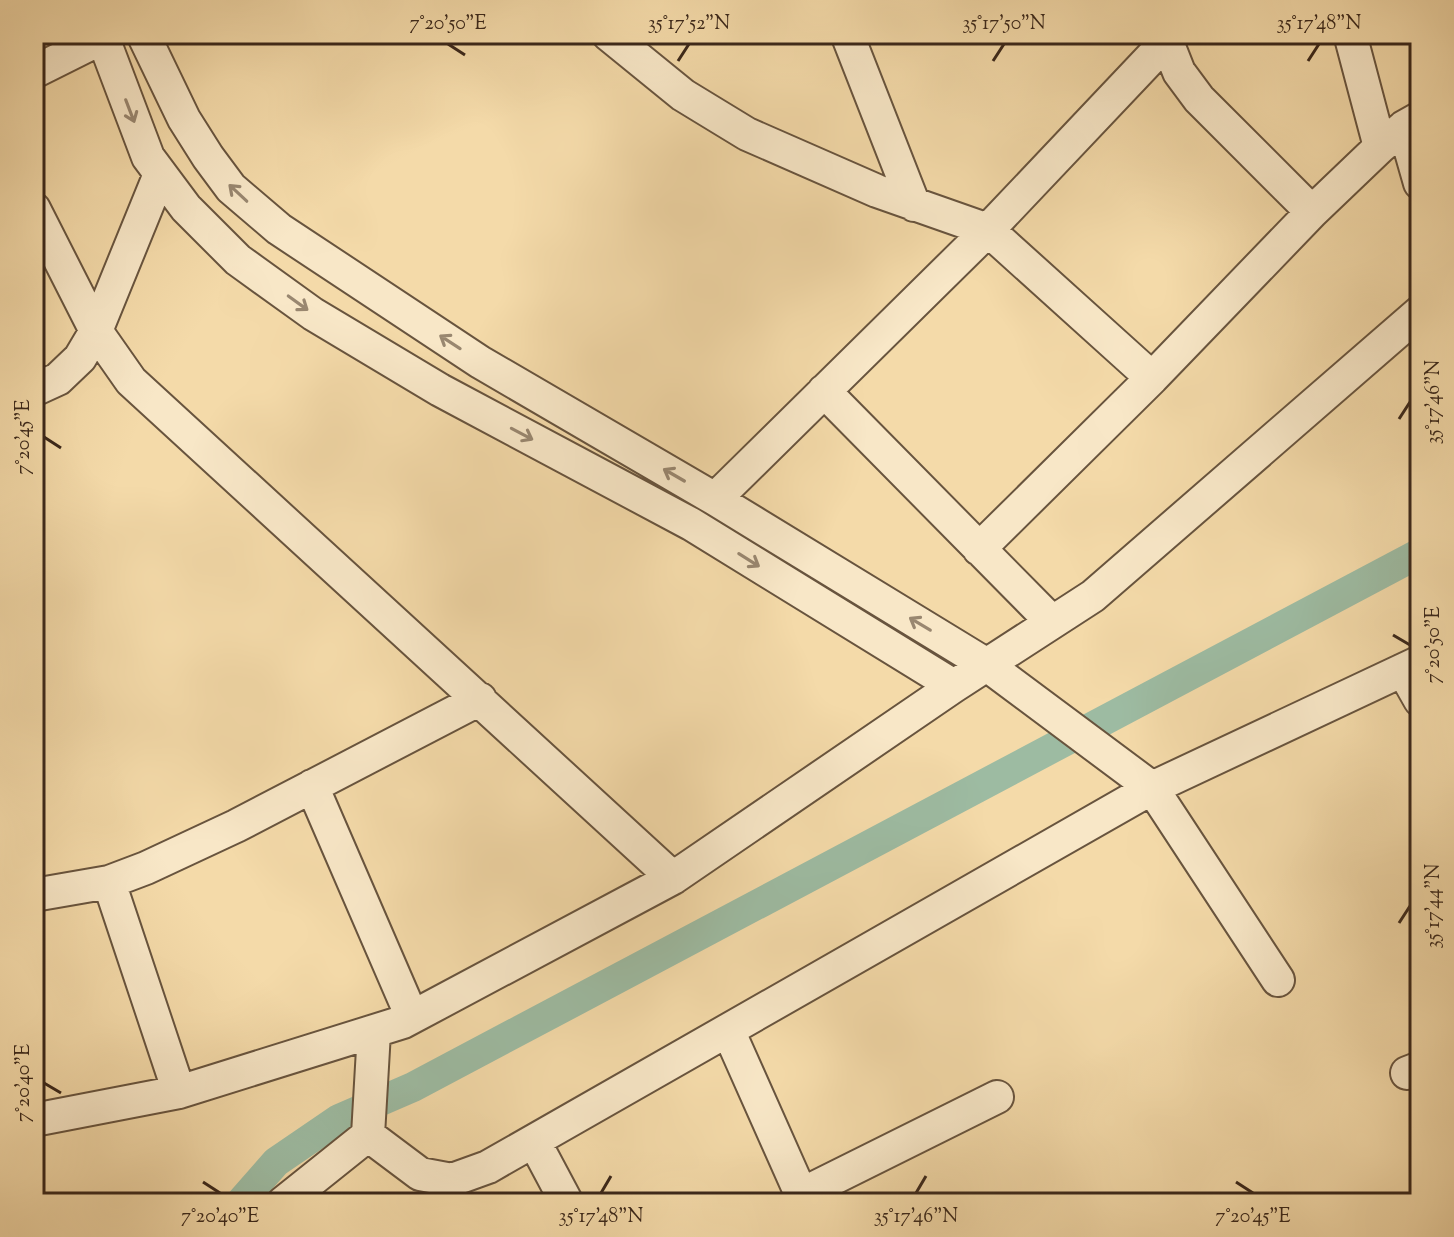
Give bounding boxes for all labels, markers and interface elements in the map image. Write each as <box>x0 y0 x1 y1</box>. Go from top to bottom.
text: 7°20'50"E <box>409 10 487 39</box>
text: 35°17'52"N <box>648 10 730 39</box>
text: 35°17'50"N <box>962 10 1046 39</box>
text: 35°17'48"N <box>1277 10 1361 39</box>
one-way arrow <box>124 98 138 123</box>
one-way arrow <box>228 184 248 203</box>
one-way arrow <box>286 295 308 311</box>
one-way arrow <box>440 334 462 351</box>
text: 35°17'46"N <box>1420 360 1449 444</box>
text: 7°20'45"E <box>10 399 39 475</box>
one-way arrow <box>510 426 533 442</box>
one-way arrow <box>663 467 686 483</box>
one-way arrow <box>737 552 760 568</box>
text: 7°20'50"E <box>1420 606 1449 684</box>
one-way arrow <box>909 616 932 632</box>
text: 35°17'44"N <box>1420 864 1449 948</box>
text: 7°20'40"E <box>10 1044 39 1122</box>
text: 7°20'40"E <box>181 1203 259 1232</box>
text: 35°17'48"N <box>559 1203 643 1232</box>
text: 35°17'46"N <box>874 1203 958 1232</box>
text: 7°20'45"E <box>1215 1203 1291 1232</box>

